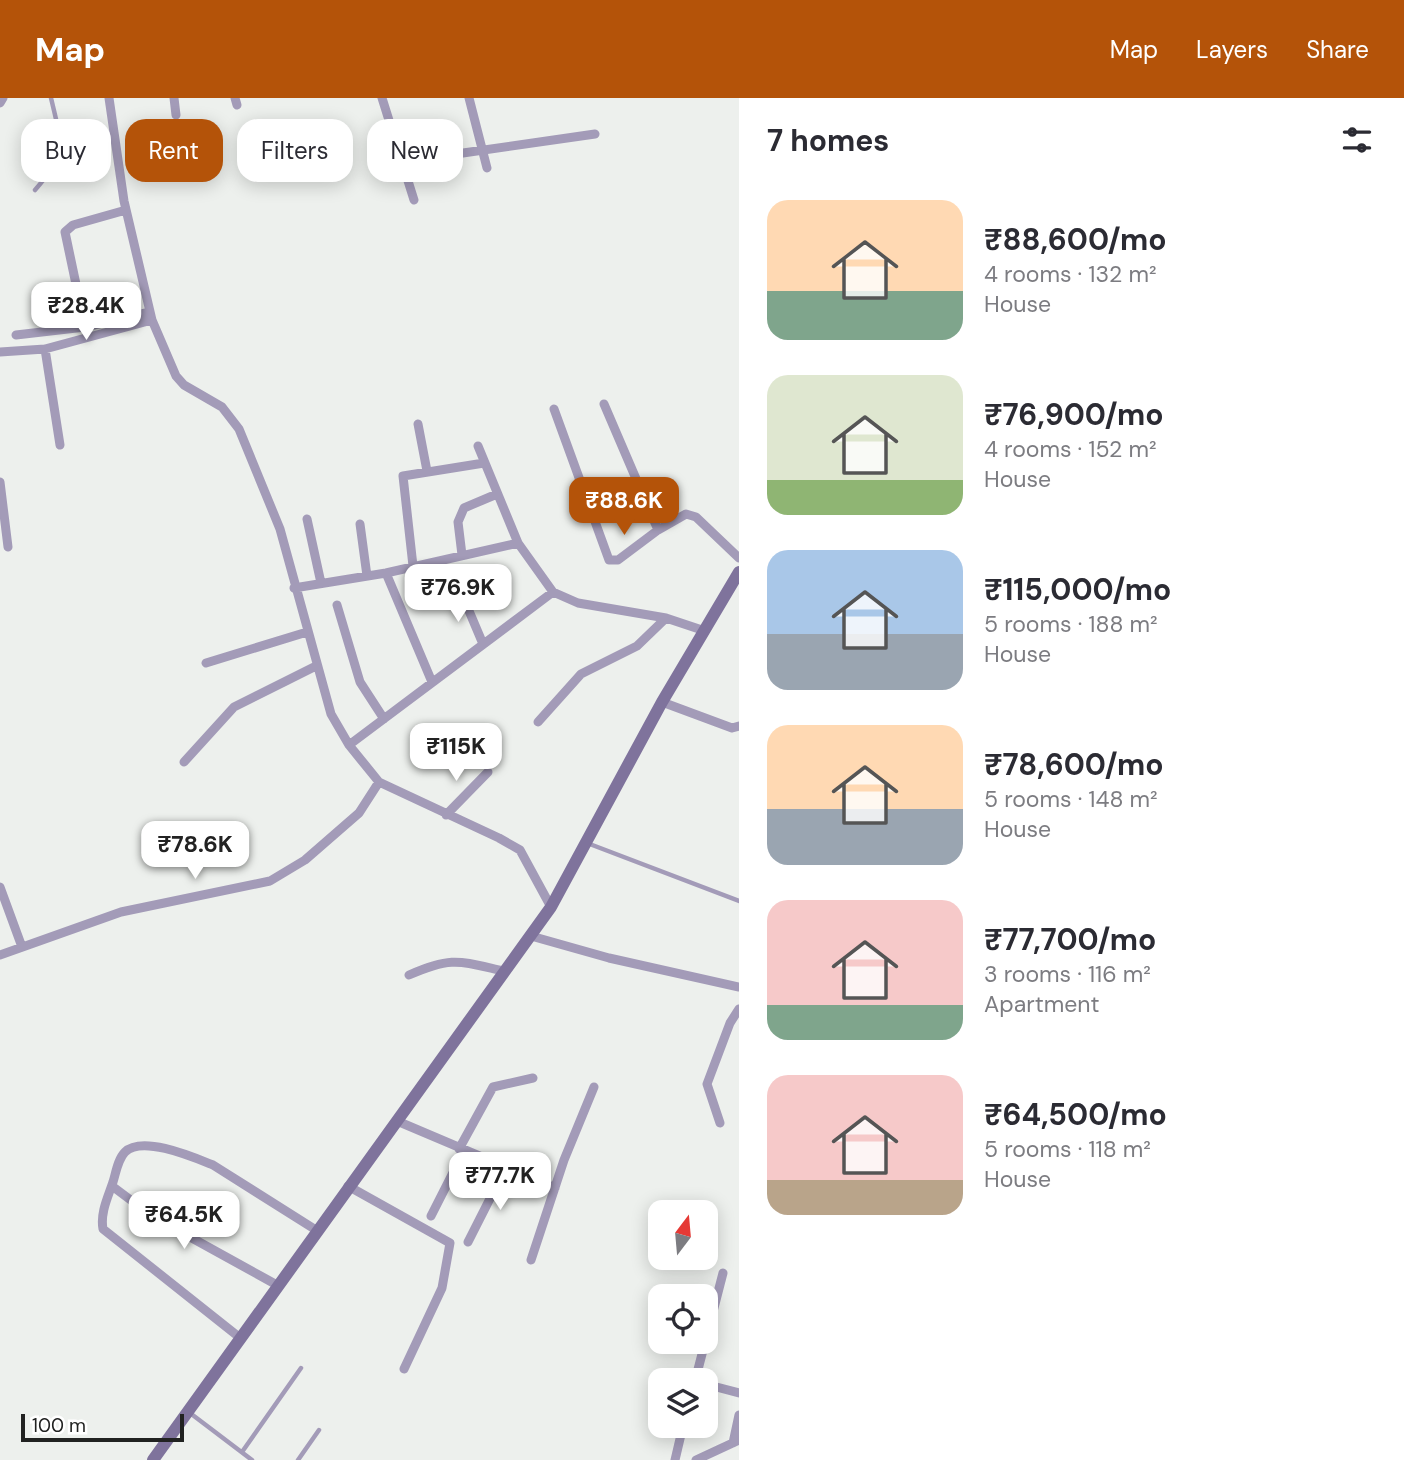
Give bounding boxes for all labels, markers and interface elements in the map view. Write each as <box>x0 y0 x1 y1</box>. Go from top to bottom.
text: Map <box>35 28 105 71</box>
text: Map <box>1110 34 1158 65</box>
text: Layers <box>1196 34 1268 65</box>
text: Share <box>1306 34 1369 65</box>
chip: Buy <box>21 119 111 182</box>
chip: Rent <box>125 119 223 182</box>
chip: Filters <box>237 119 353 182</box>
chip: New <box>367 119 463 182</box>
text: 7 homes <box>767 121 889 160</box>
icon: filters <box>1338 121 1376 159</box>
text: ₹88,600/mo <box>984 220 1167 259</box>
icon: home <box>823 228 907 312</box>
text: 4 rooms · 132 m² <box>984 259 1156 289</box>
pin: ₹28.4K <box>29 282 143 342</box>
text: House <box>984 289 1051 319</box>
text: ₹28.4K <box>47 290 125 320</box>
text: ₹76,900/mo <box>984 395 1164 434</box>
icon: home <box>823 403 907 487</box>
text: 4 rooms · 152 m² <box>984 434 1157 464</box>
text: House <box>984 464 1051 494</box>
pin: ₹88.6K <box>567 478 681 537</box>
text: ₹88.6K <box>585 485 663 515</box>
pin: ₹76.9K <box>401 564 515 624</box>
text: ₹115,000/mo <box>984 570 1171 609</box>
text: ₹76.9K <box>421 572 495 602</box>
icon: home <box>823 578 907 662</box>
text: 5 rooms · 188 m² <box>984 609 1158 639</box>
text: House <box>984 639 1051 669</box>
pin: ₹115K <box>407 724 505 783</box>
text: ₹115K <box>426 731 486 761</box>
text: ₹78,600/mo <box>984 745 1164 784</box>
icon: home <box>823 753 907 837</box>
text: 5 rooms · 148 m² <box>984 784 1158 814</box>
text: House <box>984 814 1051 844</box>
pin: ₹78.6K <box>138 822 252 881</box>
text: ₹78.6K <box>157 829 233 859</box>
text: ₹77,700/mo <box>984 920 1156 959</box>
icon: home <box>823 928 907 1012</box>
text: 3 rooms · 116 m² <box>984 959 1151 989</box>
text: Apartment <box>984 989 1099 1019</box>
text: ₹64,500/mo <box>984 1095 1167 1134</box>
icon: home <box>823 1103 907 1187</box>
text: 5 rooms · 118 m² <box>984 1134 1151 1164</box>
pin: ₹77.7K <box>443 1152 557 1212</box>
text: ₹77.7K <box>465 1160 535 1190</box>
text: House <box>984 1164 1051 1194</box>
pin: ₹64.5K <box>127 1192 241 1251</box>
text: ₹64.5K <box>145 1199 223 1229</box>
north arrow <box>648 1200 718 1270</box>
map controls <box>648 1200 718 1438</box>
button: locate <box>648 1284 718 1354</box>
button: layers <box>648 1368 718 1438</box>
scale bar <box>21 1411 184 1443</box>
text: 100 m <box>32 1413 86 1438</box>

